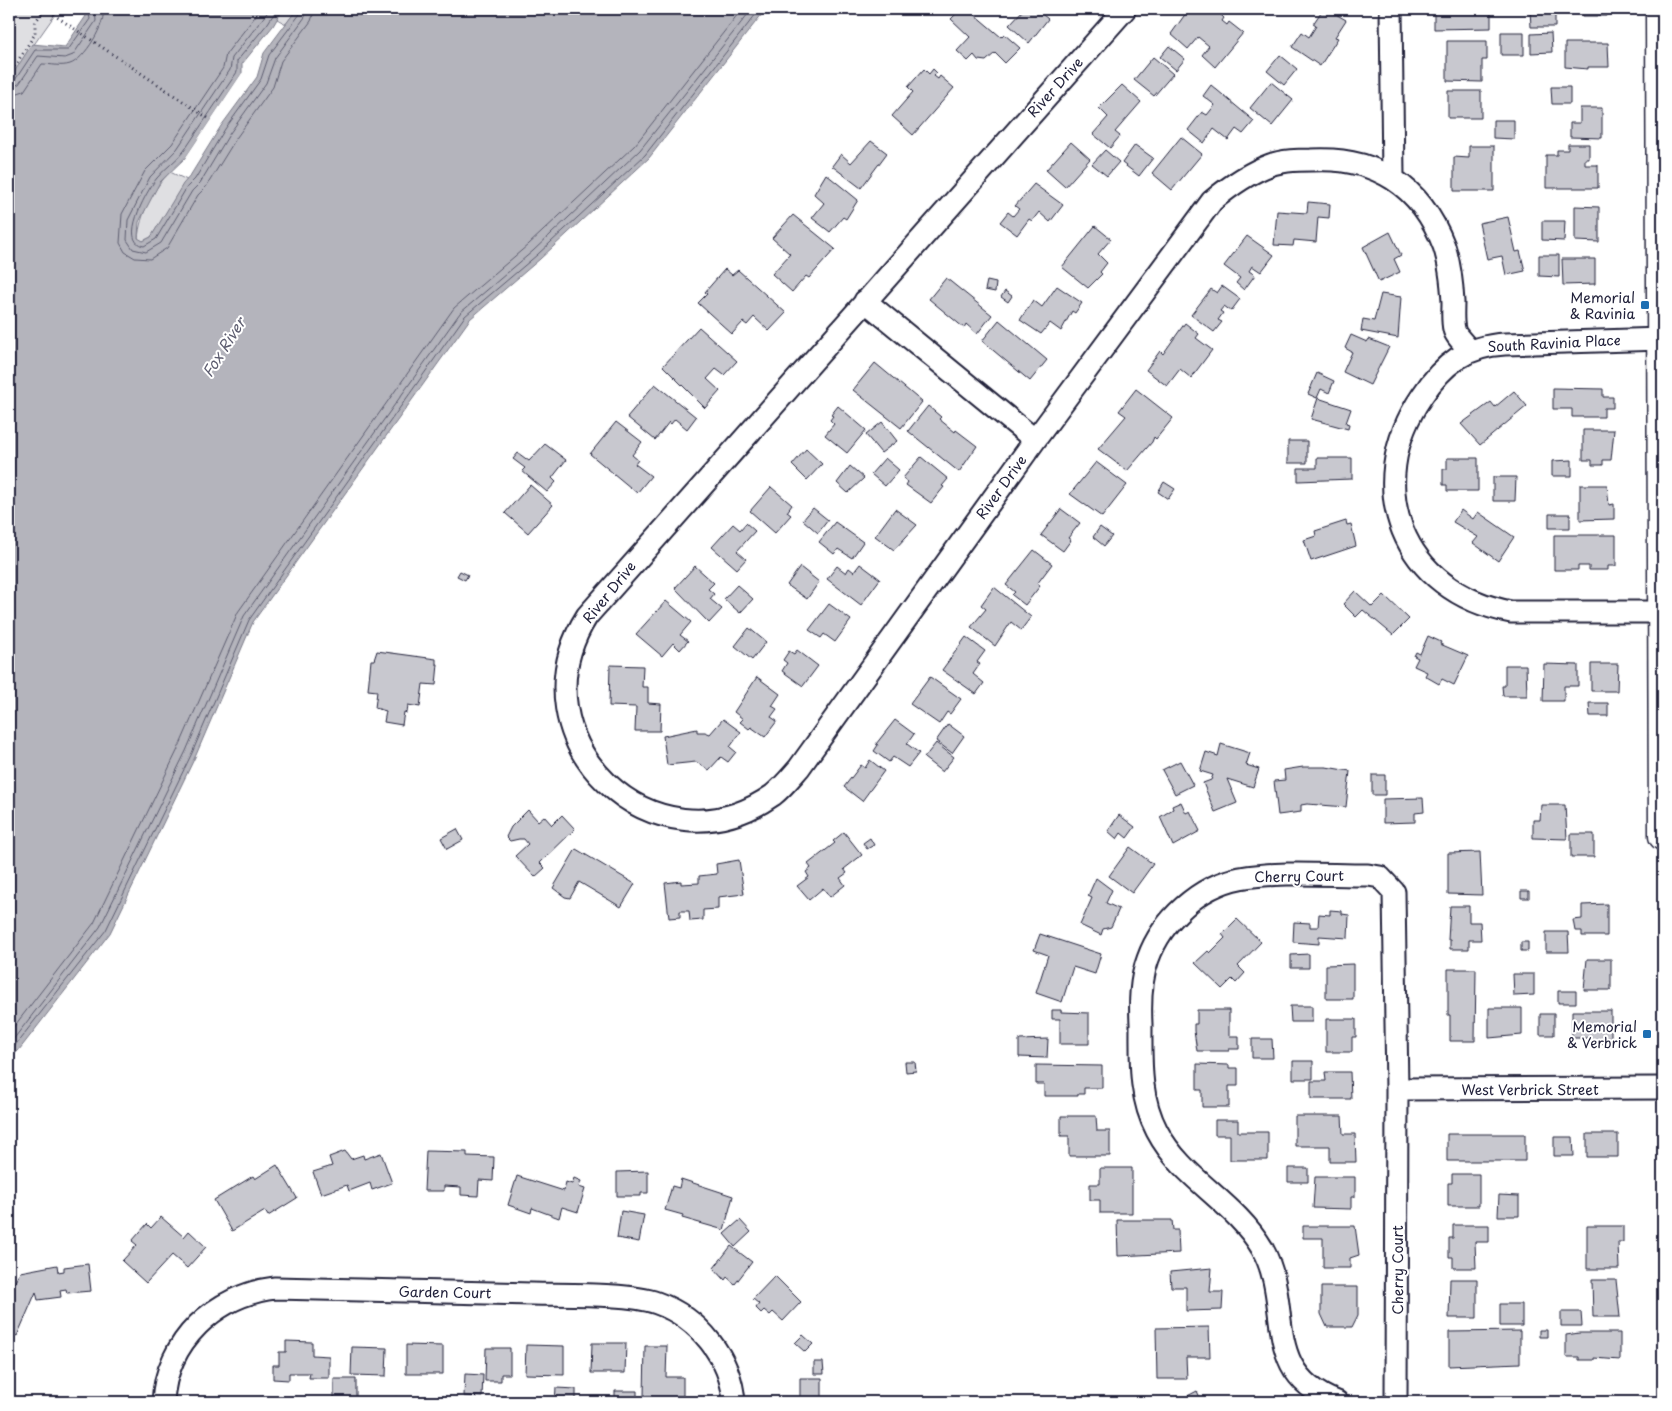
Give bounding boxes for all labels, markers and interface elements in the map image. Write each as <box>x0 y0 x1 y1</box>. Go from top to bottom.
street label: River Drive <box>1022 52 1088 122</box>
place label: Memorial & Ravinia <box>1570 287 1635 324</box>
marker: Memorial & Ravinia <box>1639 299 1651 311</box>
water label: Fox River <box>196 311 251 381</box>
street label: South Ravinia Place <box>1487 329 1621 357</box>
street label: River Drive <box>971 451 1031 523</box>
street label: River Drive <box>577 556 641 628</box>
street label: Cherry Court <box>1254 865 1344 887</box>
place label: Memorial & Verbrick <box>1567 1016 1637 1053</box>
marker: Memorial & Verbrick <box>1641 1028 1653 1040</box>
street label: West Verbrick Street <box>1461 1079 1599 1100</box>
street label: Cherry Court <box>1387 1225 1408 1315</box>
street label: Garden Court <box>398 1281 492 1303</box>

